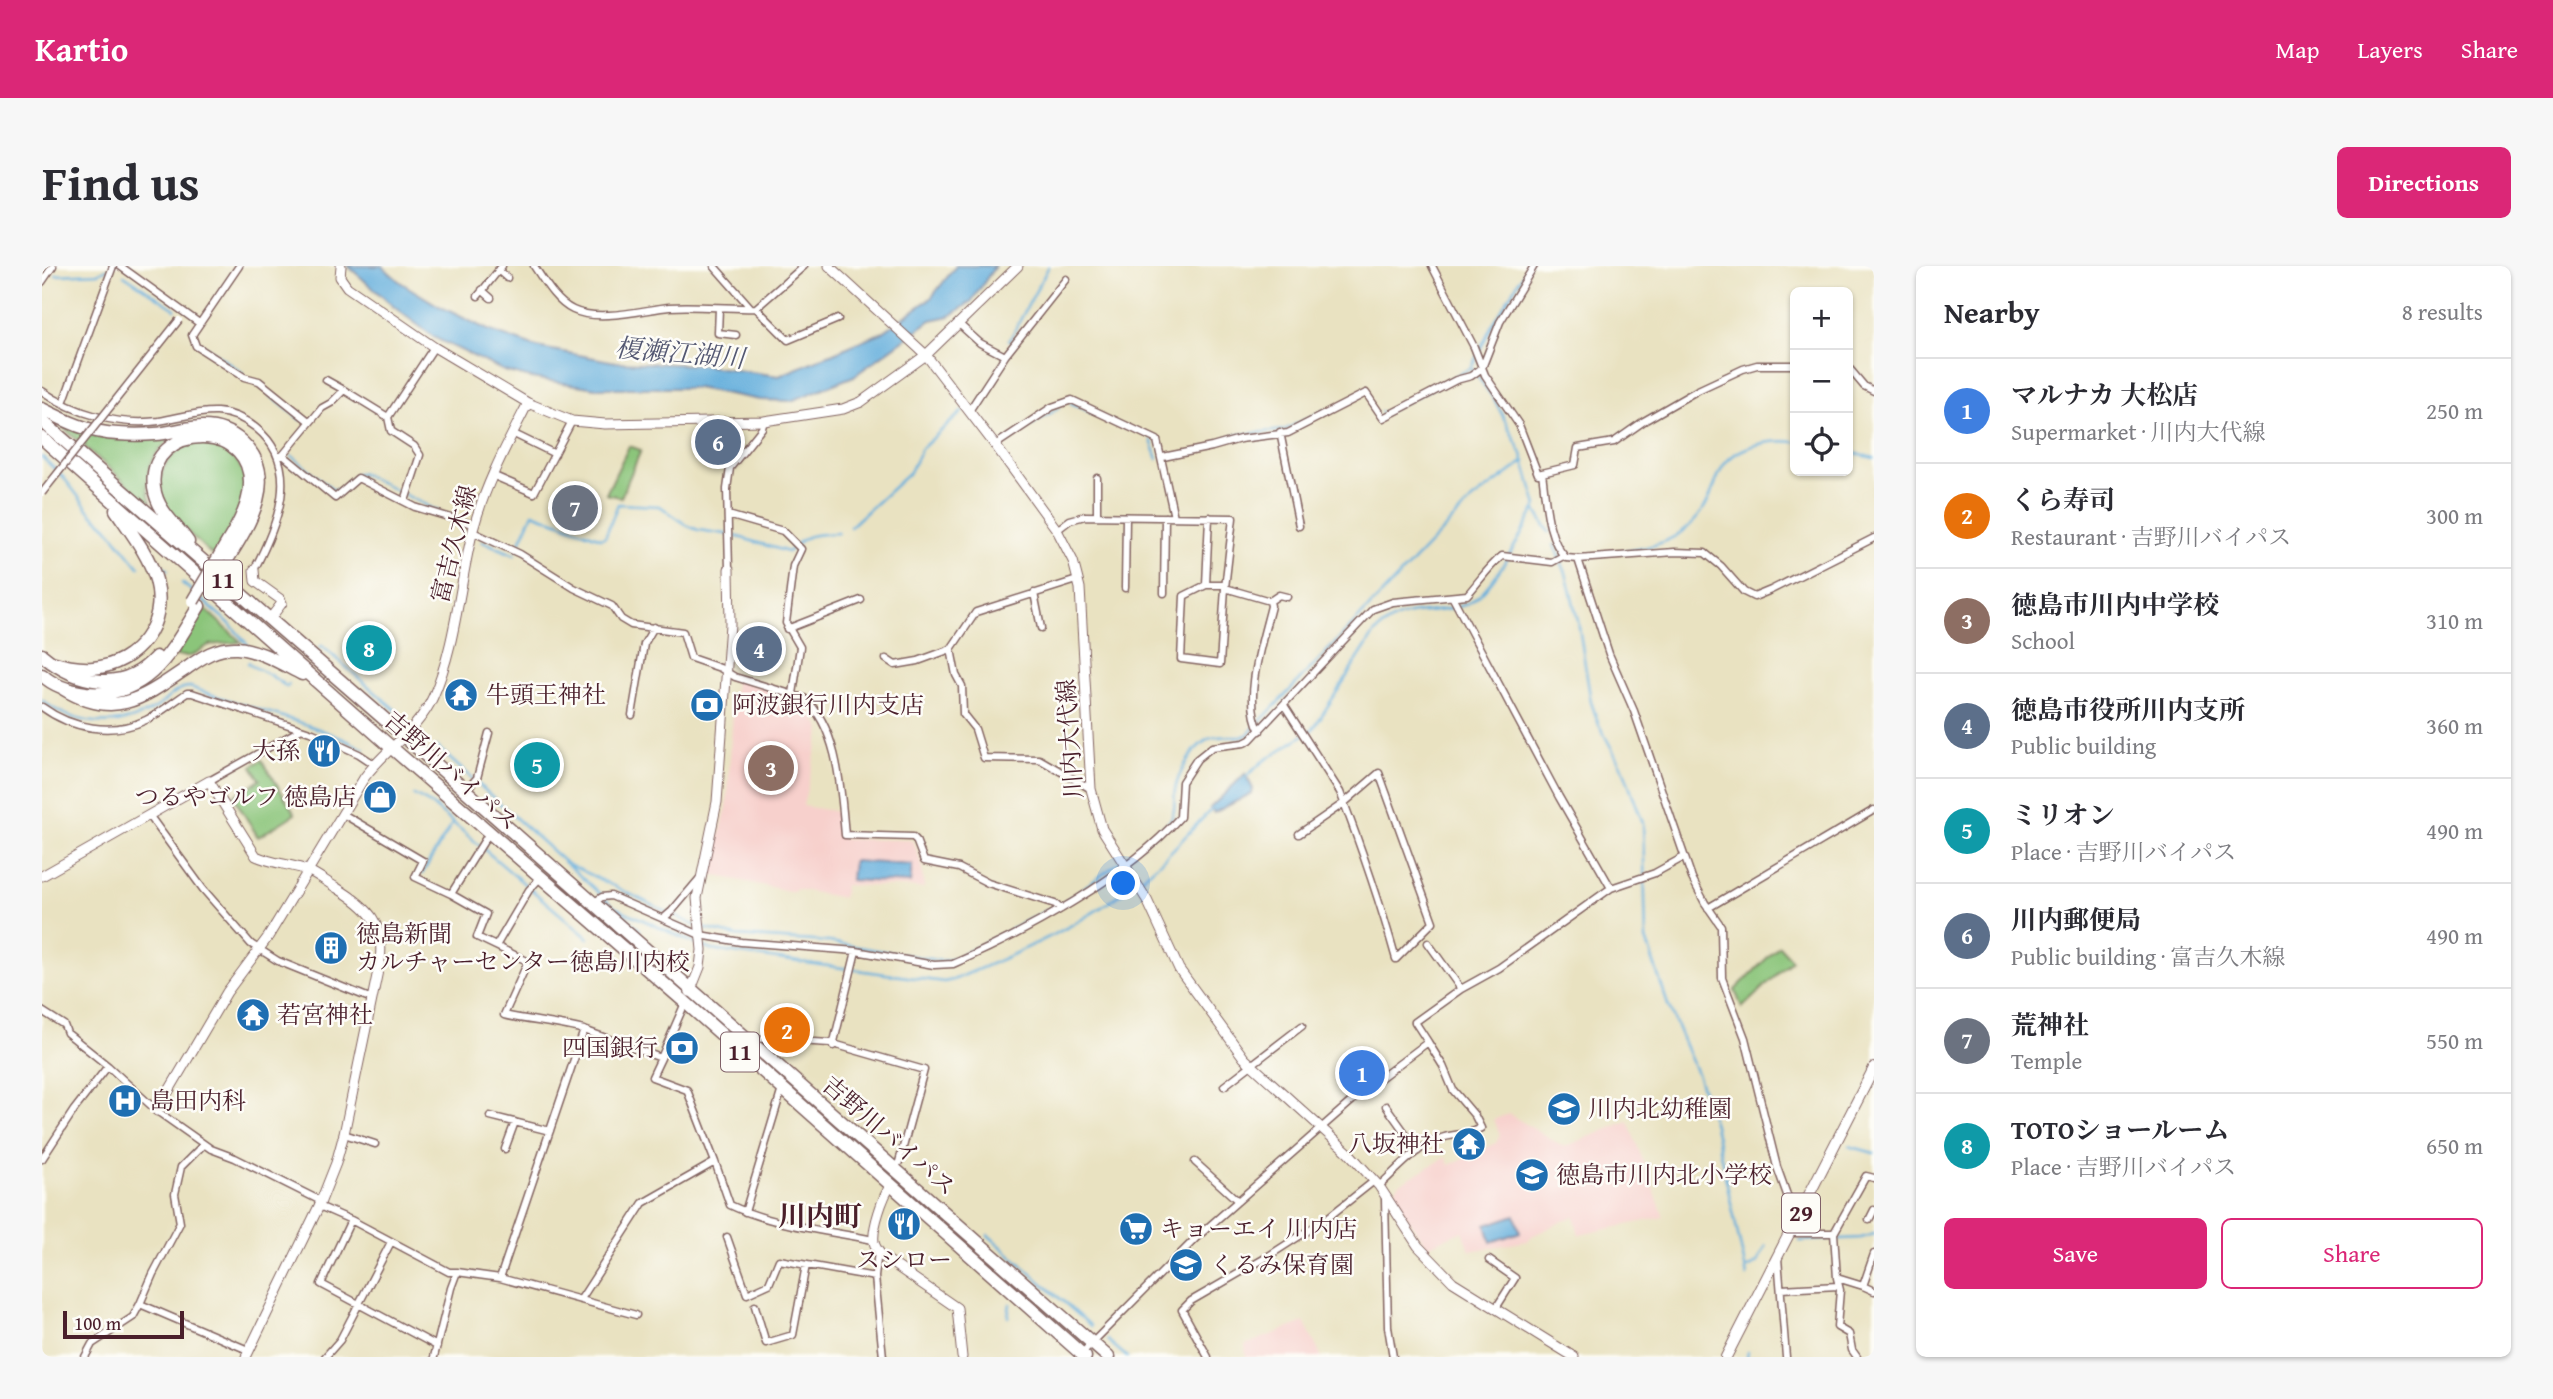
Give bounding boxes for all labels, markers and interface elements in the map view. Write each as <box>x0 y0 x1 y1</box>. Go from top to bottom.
text: Kartio <box>35 25 128 73</box>
text: Map <box>2276 32 2319 67</box>
text: Layers <box>2357 32 2423 67</box>
text: Share <box>2461 32 2518 67</box>
text: Find us <box>42 146 200 218</box>
button: Directions <box>2337 147 2511 218</box>
map controls <box>1790 287 1853 476</box>
button: + <box>1790 287 1853 350</box>
text: Nearby <box>1944 290 2040 334</box>
text: 8 results <box>2402 295 2483 328</box>
water label: 榎瀬江湖川 <box>614 327 749 378</box>
button: − <box>1790 350 1853 413</box>
text: マルナカ 大松店 <box>2011 375 2198 414</box>
text: 1 <box>1961 394 1973 427</box>
text: 250 m <box>2426 394 2483 427</box>
button: locate <box>1790 413 1853 476</box>
text: Supermarket · 川内大代線 <box>2011 415 2266 448</box>
pin: 6 <box>695 416 741 468</box>
text: くら寿司 <box>2011 480 2115 519</box>
street label: 富吉久木線 <box>422 481 485 606</box>
pin: 7 <box>552 482 598 534</box>
text: 2 <box>1961 499 1973 532</box>
text: 300 m <box>2426 499 2483 532</box>
text: Restaurant · 吉野川バイパス <box>2011 520 2291 553</box>
road number: 11 <box>204 560 242 600</box>
text: 徳島市川内中学校 <box>2011 585 2219 624</box>
text: 3 <box>1961 604 1973 637</box>
text: 310 m <box>2426 604 2483 637</box>
pin: 8 <box>346 622 392 674</box>
pin: 4 <box>736 623 782 675</box>
text: School <box>2011 624 2075 657</box>
temple icon: 牛頭王神社 <box>442 676 480 714</box>
place label: 牛頭王神社 <box>486 677 606 712</box>
street label: 川内大代線 <box>1048 678 1091 800</box>
bank icon: 阿波銀行川内支店 <box>688 686 726 724</box>
place label: 阿波銀行川内支店 <box>732 687 924 722</box>
text: 徳島市役所川内支所 <box>2011 690 2245 729</box>
street label: 吉野川バイパス <box>377 702 526 839</box>
text: 4 <box>1961 709 1973 742</box>
text: 360 m <box>2426 709 2483 742</box>
text: Public building <box>2011 729 2156 762</box>
restaurant icon: 大孫 <box>305 732 343 770</box>
place label: 大孫 <box>252 733 300 768</box>
pin: 5 <box>514 739 560 791</box>
pin: 3 <box>748 742 794 794</box>
shop icon: つるやゴルフ 徳島店 <box>361 778 399 816</box>
place label: つるやゴルフ 徳島店 <box>135 779 356 814</box>
text: ミリオン <box>2011 795 2115 834</box>
text: 5 <box>1961 814 1973 847</box>
text: 490 m <box>2426 814 2483 847</box>
text: Place · 吉野川バイパス <box>2011 835 2236 868</box>
your location <box>1106 866 1140 900</box>
text: 川内郵便局 <box>2011 900 2141 939</box>
place label: 徳島新聞 カルチャーセンター徳島川内校 <box>356 916 690 979</box>
text: 6 <box>1961 919 1973 952</box>
text: 490 m <box>2426 919 2483 952</box>
building icon: 徳島新聞 カルチャーセンター徳島川内校 <box>312 929 350 967</box>
text: Public building · 富吉久木線 <box>2011 940 2285 973</box>
temple icon: 若宮神社 <box>234 996 272 1034</box>
place label: 若宮神社 <box>277 997 373 1032</box>
pin: 2 <box>764 1004 810 1056</box>
text: 荒神社 <box>2011 1005 2089 1044</box>
text: 7 <box>1961 1024 1973 1057</box>
text: 550 m <box>2426 1024 2483 1057</box>
bank icon: 四国銀行 <box>663 1029 701 1067</box>
place label: 四国銀行 <box>562 1030 658 1065</box>
road number: 11 <box>721 1032 759 1072</box>
text: Temple <box>2011 1044 2082 1077</box>
pin: 1 <box>1339 1047 1385 1099</box>
street label: 吉野川バイパス <box>815 1067 964 1204</box>
hospital icon: 島田内科 <box>106 1082 144 1120</box>
place label: 島田内科 <box>150 1083 246 1118</box>
school or university icon: 川内北幼稚園 <box>1545 1090 1583 1128</box>
place label: 川内北幼稚園 <box>1588 1091 1732 1126</box>
text: TOTOショールーム <box>2011 1110 2229 1149</box>
temple icon: 八坂神社 <box>1450 1125 1488 1163</box>
place label: 八坂神社 <box>1348 1126 1444 1161</box>
text: 8 <box>1961 1129 1973 1162</box>
text: 650 m <box>2426 1129 2483 1162</box>
text: Place · 吉野川バイパス <box>2011 1150 2236 1183</box>
school or university icon: 徳島市川内北小学校 <box>1513 1156 1551 1194</box>
place label: 徳島市川内北小学校 <box>1556 1157 1772 1192</box>
road number: 29 <box>1782 1194 1820 1232</box>
district label: 川内町 <box>778 1195 862 1236</box>
restaurant icon: スシロー <box>885 1205 923 1243</box>
supermarket icon: キョーエイ 川内店 <box>1117 1210 1155 1248</box>
place label: キョーエイ 川内店 <box>1160 1211 1357 1246</box>
button: Save <box>1944 1218 2207 1289</box>
button: Share <box>2221 1218 2483 1289</box>
place label: スシロー <box>856 1242 952 1277</box>
school or university icon: くるみ保育園 <box>1167 1246 1205 1284</box>
place label: くるみ保育園 <box>1210 1247 1354 1282</box>
scale bar <box>63 1308 184 1340</box>
text: 100 m <box>74 1309 121 1337</box>

